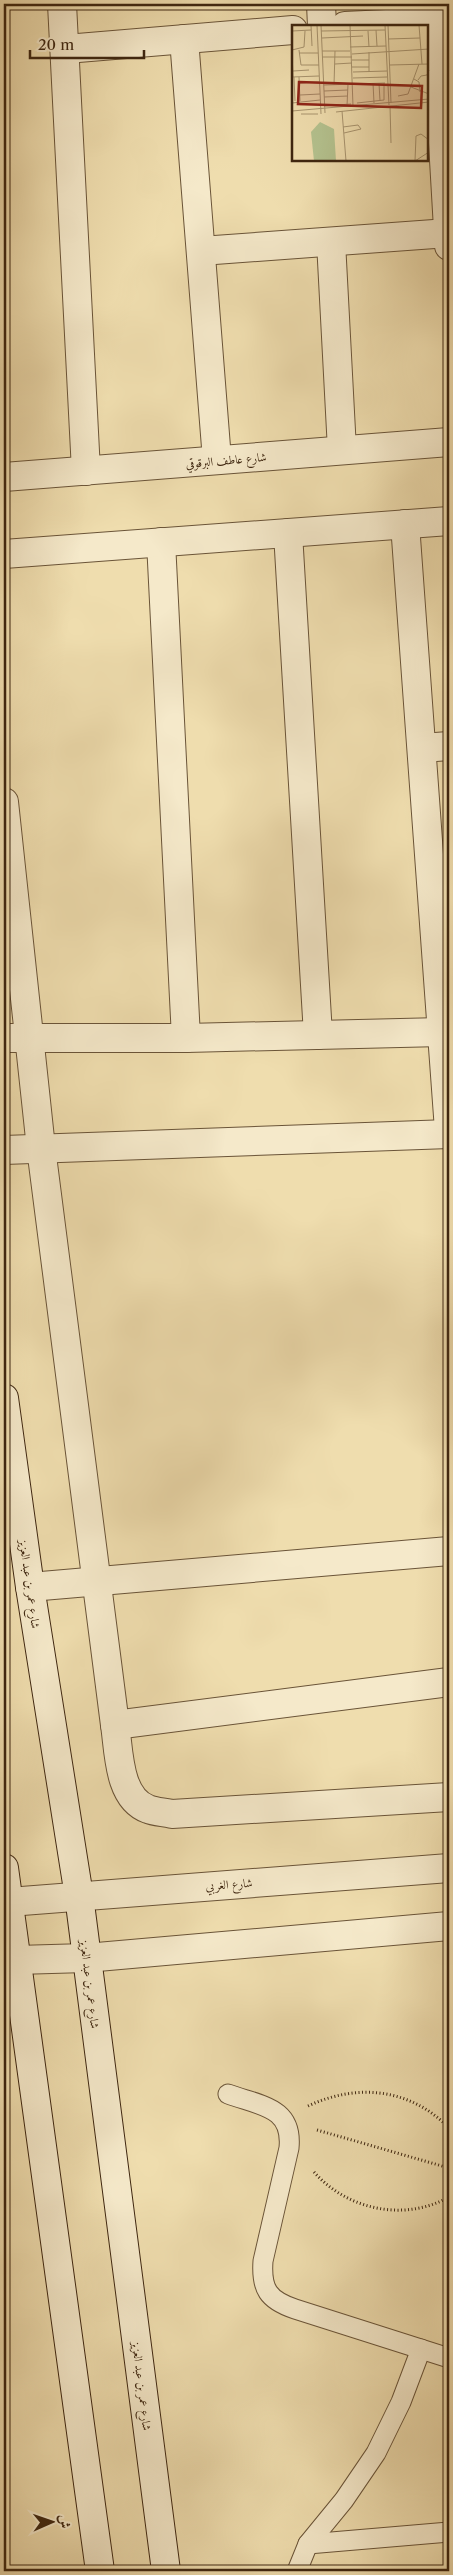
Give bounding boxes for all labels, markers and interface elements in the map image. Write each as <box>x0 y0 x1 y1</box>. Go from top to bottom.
inset map <box>292 25 428 161</box>
scale bar <box>30 28 144 60</box>
text: 20 m <box>38 35 74 54</box>
street label: شارع عاطف البرقوقي <box>185 449 268 475</box>
street label: شارع عمر بن عبد العزيز <box>12 1537 44 1630</box>
street label: شارع الغربي <box>205 1875 253 1897</box>
street label: شارع عمر بن عبد العزيز <box>73 1937 103 2030</box>
street label: شارع عمر بن عبد العزيز <box>125 2339 155 2432</box>
north arrow <box>28 2498 78 2548</box>
text: ش <box>56 2514 74 2529</box>

